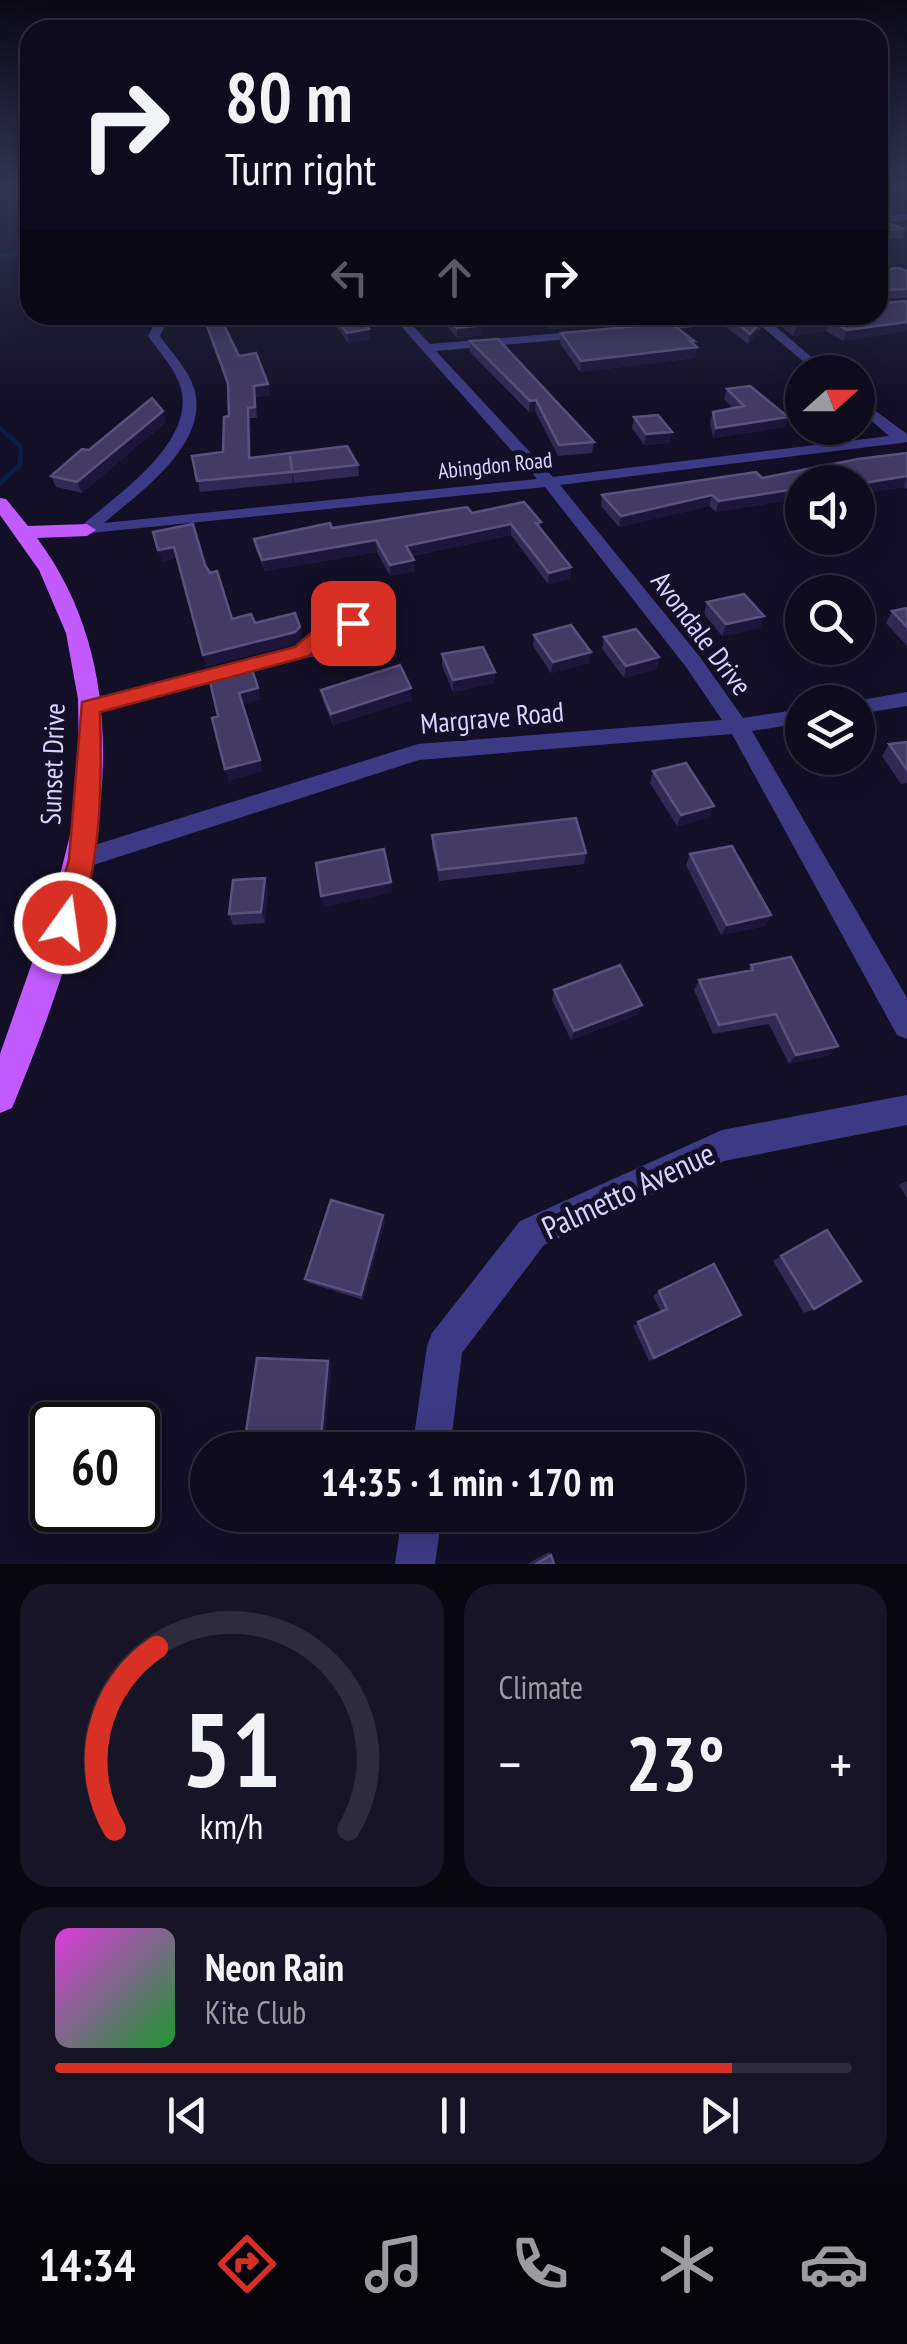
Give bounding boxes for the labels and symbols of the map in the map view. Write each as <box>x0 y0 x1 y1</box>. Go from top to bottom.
north arrow <box>785 355 875 445</box>
street label: Abingdon Road <box>436 445 554 485</box>
street label: Avondale Drive <box>643 564 761 702</box>
pin <box>311 581 396 666</box>
street label: Margrave Road <box>419 692 565 742</box>
street label: Sunset Drive <box>31 702 73 826</box>
position arrow <box>13 871 117 975</box>
street label: Palmetto Avenue <box>535 1132 721 1248</box>
speed limit sign: 60 <box>30 1402 160 1532</box>

